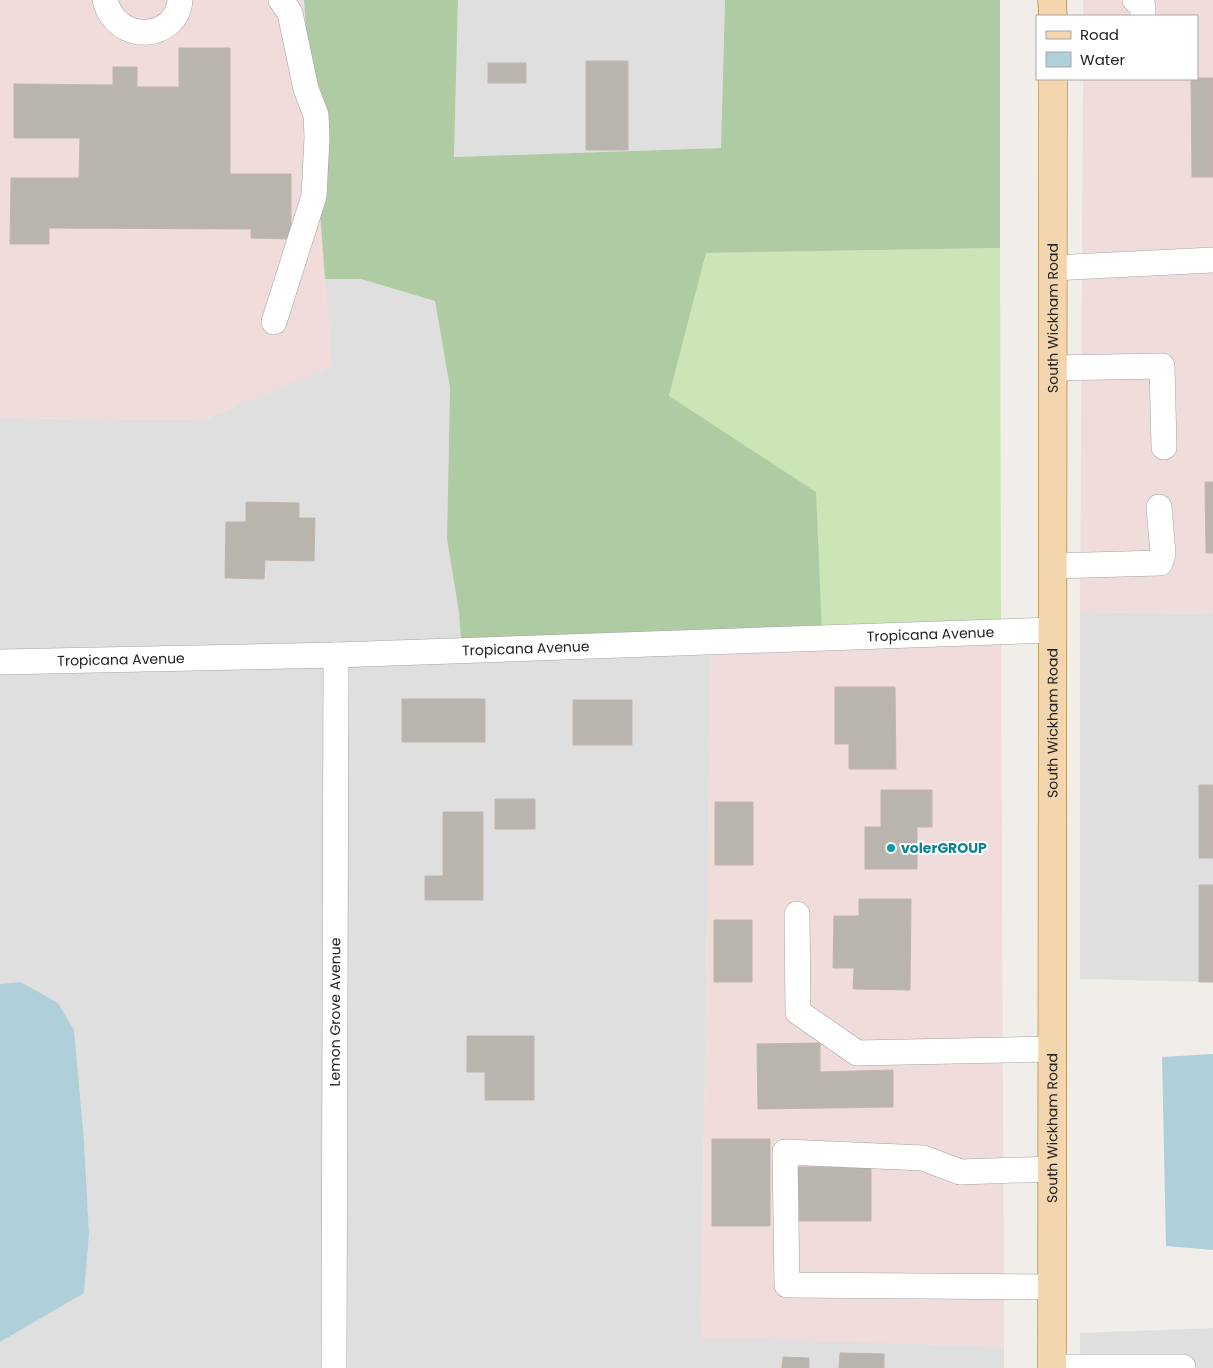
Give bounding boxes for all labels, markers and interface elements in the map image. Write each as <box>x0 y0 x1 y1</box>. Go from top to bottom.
legend <box>1036 15 1198 80</box>
text: Road <box>1080 24 1119 45</box>
text: Water <box>1080 49 1126 70</box>
street label: South Wickham Road <box>1043 243 1063 393</box>
street label: Tropicana Avenue <box>867 622 995 646</box>
street label: Tropicana Avenue <box>462 636 590 661</box>
street label: Tropicana Avenue <box>57 648 185 671</box>
street label: South Wickham Road <box>1042 648 1063 798</box>
place label: volerGROUP <box>901 838 987 858</box>
marker: volerGROUP <box>885 842 897 854</box>
street label: Lemon Grove Avenue <box>325 937 345 1086</box>
street label: South Wickham Road <box>1042 1053 1062 1203</box>

